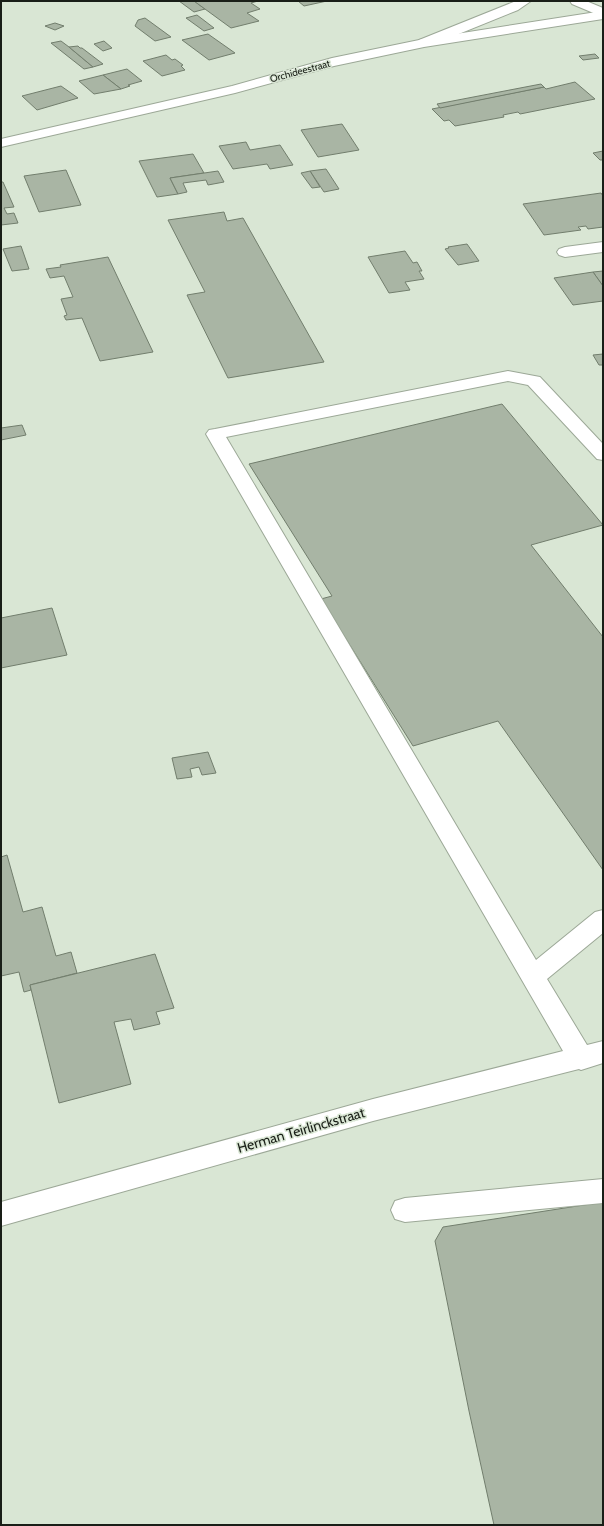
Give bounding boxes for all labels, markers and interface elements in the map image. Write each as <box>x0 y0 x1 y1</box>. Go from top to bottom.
street label: Orchideestraat <box>268 57 332 85</box>
street label: Herman Teirlinckstraat <box>235 1103 367 1157</box>

